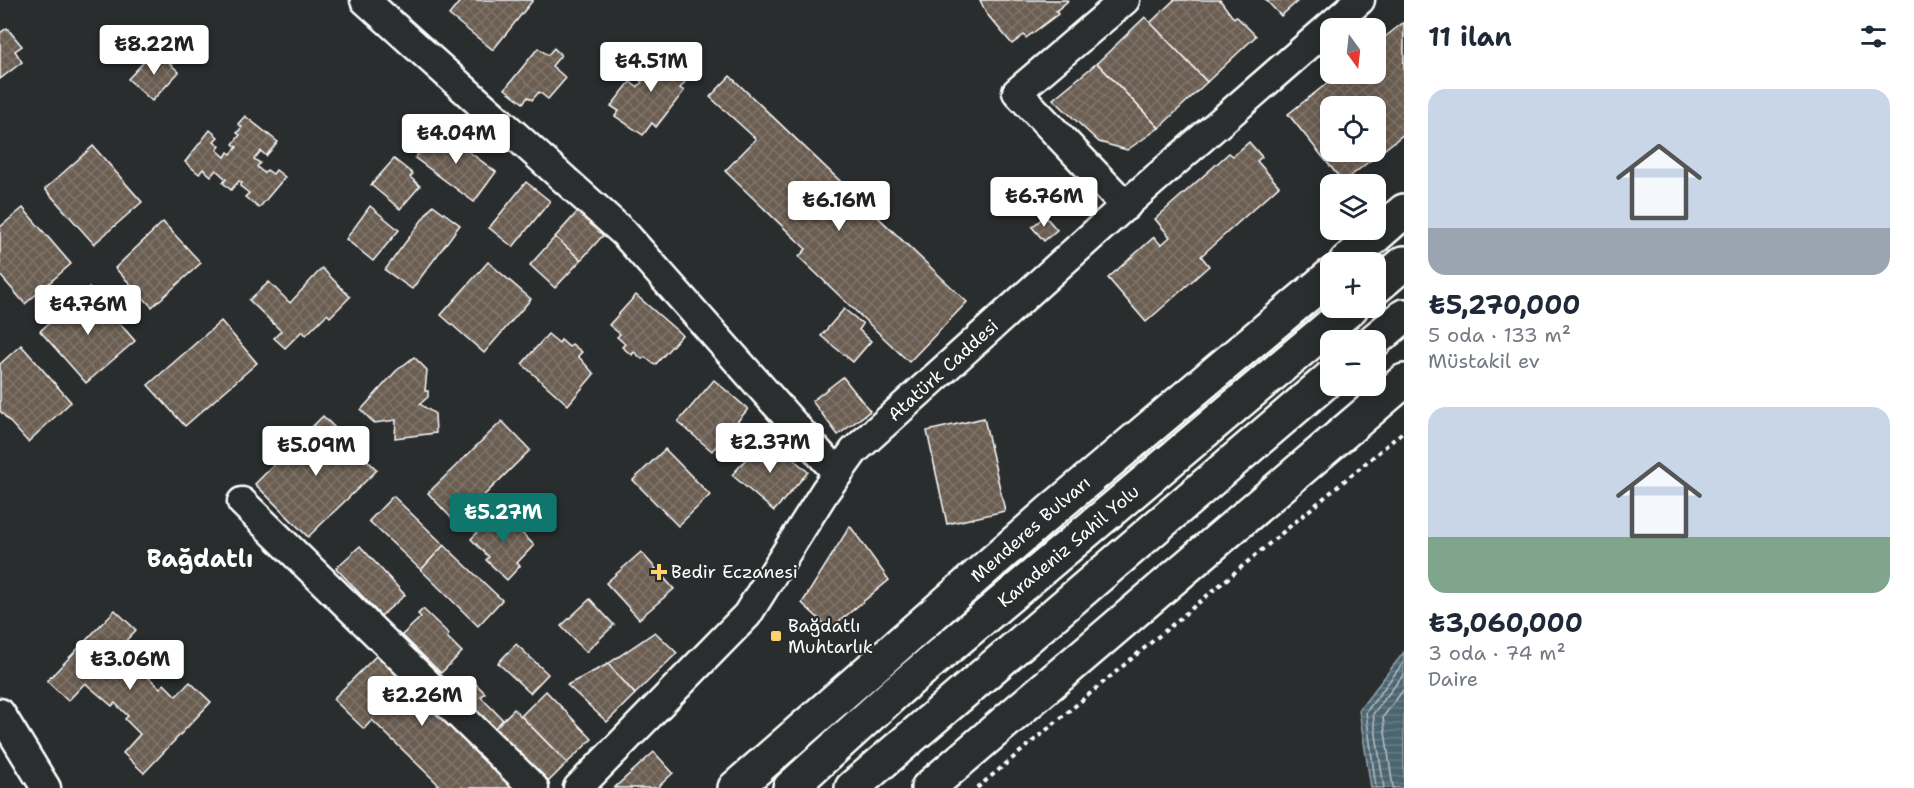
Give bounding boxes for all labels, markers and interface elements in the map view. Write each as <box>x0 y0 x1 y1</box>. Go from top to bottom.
north arrow <box>1320 18 1386 84</box>
map controls <box>1320 18 1386 396</box>
text: 11 ilan <box>1428 19 1512 54</box>
icon: filters <box>1857 20 1890 53</box>
pin: ₺8.22M <box>105 25 203 76</box>
text: ₺8.22M <box>114 31 194 57</box>
pin: ₺4.51M <box>602 42 700 93</box>
text: ₺4.51M <box>614 48 688 74</box>
button: locate <box>1320 96 1386 162</box>
pin: ₺4.04M <box>407 114 505 165</box>
text: ₺4.04M <box>416 120 496 146</box>
icon: home <box>1605 128 1713 236</box>
button: layers <box>1320 174 1386 240</box>
pin: ₺6.76M <box>995 177 1093 228</box>
pin: ₺6.16M <box>790 181 888 232</box>
text: ₺6.76M <box>1004 183 1084 209</box>
text: ₺6.16M <box>802 187 876 213</box>
button: + <box>1320 252 1386 318</box>
pin: ₺4.76M <box>39 285 137 336</box>
text: ₺5,270,000 <box>1428 287 1581 322</box>
text: ₺4.76M <box>49 291 127 317</box>
street label: Atatürk Caddesi <box>883 314 1004 427</box>
text: 5 oda · 133 m² <box>1428 322 1571 348</box>
button: − <box>1320 330 1386 396</box>
text: Müstakil ev <box>1428 348 1540 374</box>
pin: ₺2.37M <box>721 423 819 474</box>
pin: ₺5.09M <box>267 426 365 477</box>
text: ₺2.37M <box>730 429 810 455</box>
text: ₺5.09M <box>276 432 356 458</box>
icon: home <box>1605 446 1713 554</box>
street label: Menderes Bulvarı <box>966 471 1096 588</box>
street label: Karadeniz Sahil Yolu <box>993 480 1144 613</box>
pin: ₺5.27M <box>454 493 552 544</box>
text: ₺5.27M <box>464 499 542 525</box>
district label: Bağdatlı <box>147 543 253 575</box>
place label: Bedir Eczanesi <box>671 560 798 584</box>
marker: Bedir Eczanesi <box>652 565 666 579</box>
text: ₺3,060,000 <box>1428 605 1583 640</box>
place label: Bağdatlı Muhtarlık <box>788 614 873 659</box>
marker: Bağdatlı Muhtarlık <box>769 629 783 643</box>
pin: ₺3.06M <box>81 640 179 691</box>
text: 3 oda · 74 m² <box>1428 640 1566 666</box>
text: ₺3.06M <box>90 646 170 672</box>
text: Daire <box>1428 666 1478 692</box>
pin: ₺2.26M <box>373 676 471 727</box>
text: ₺2.26M <box>382 682 462 708</box>

